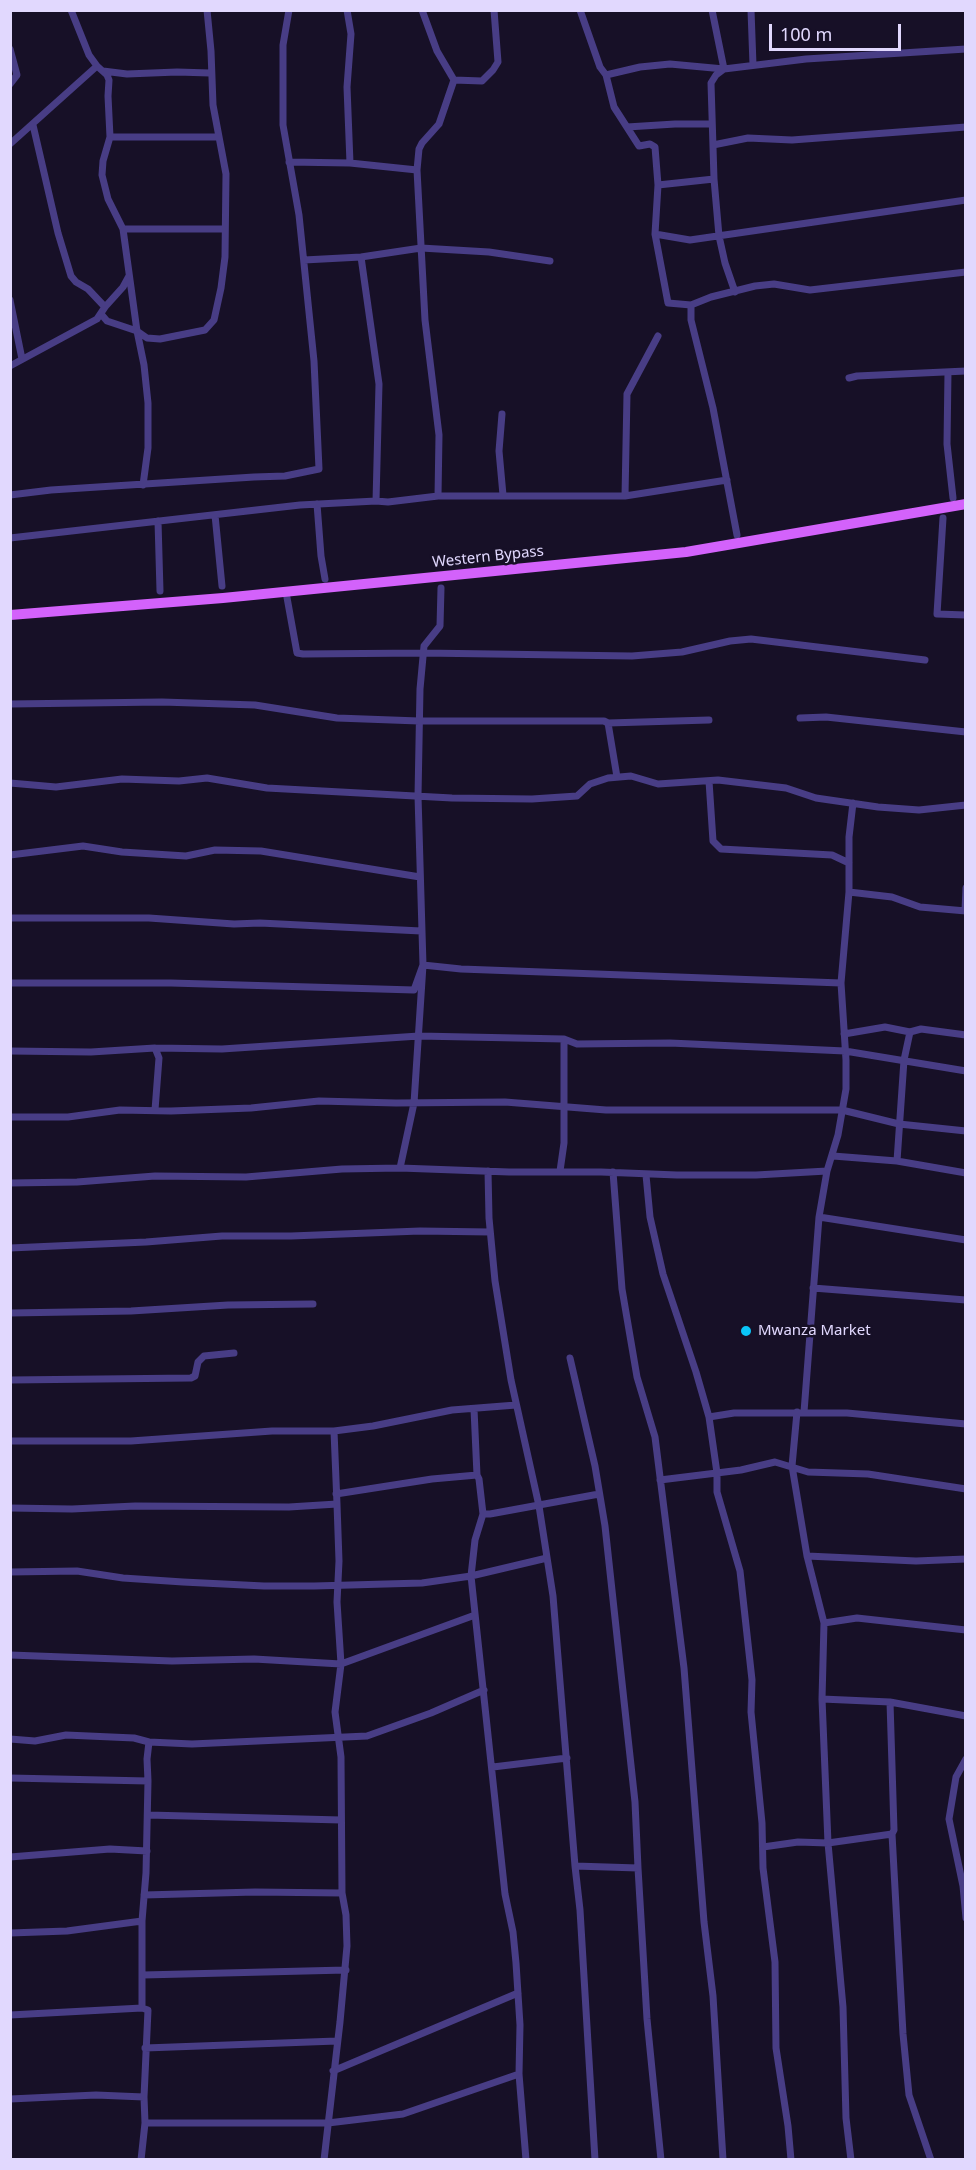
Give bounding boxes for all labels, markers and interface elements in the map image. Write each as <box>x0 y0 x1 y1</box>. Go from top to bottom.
scale bar <box>772 12 904 50</box>
text: 100 m <box>780 22 832 46</box>
street label: Western Bypass <box>431 542 545 572</box>
place label: Mwanza Market <box>758 1322 871 1340</box>
marker: Mwanza Market <box>739 1324 753 1338</box>

